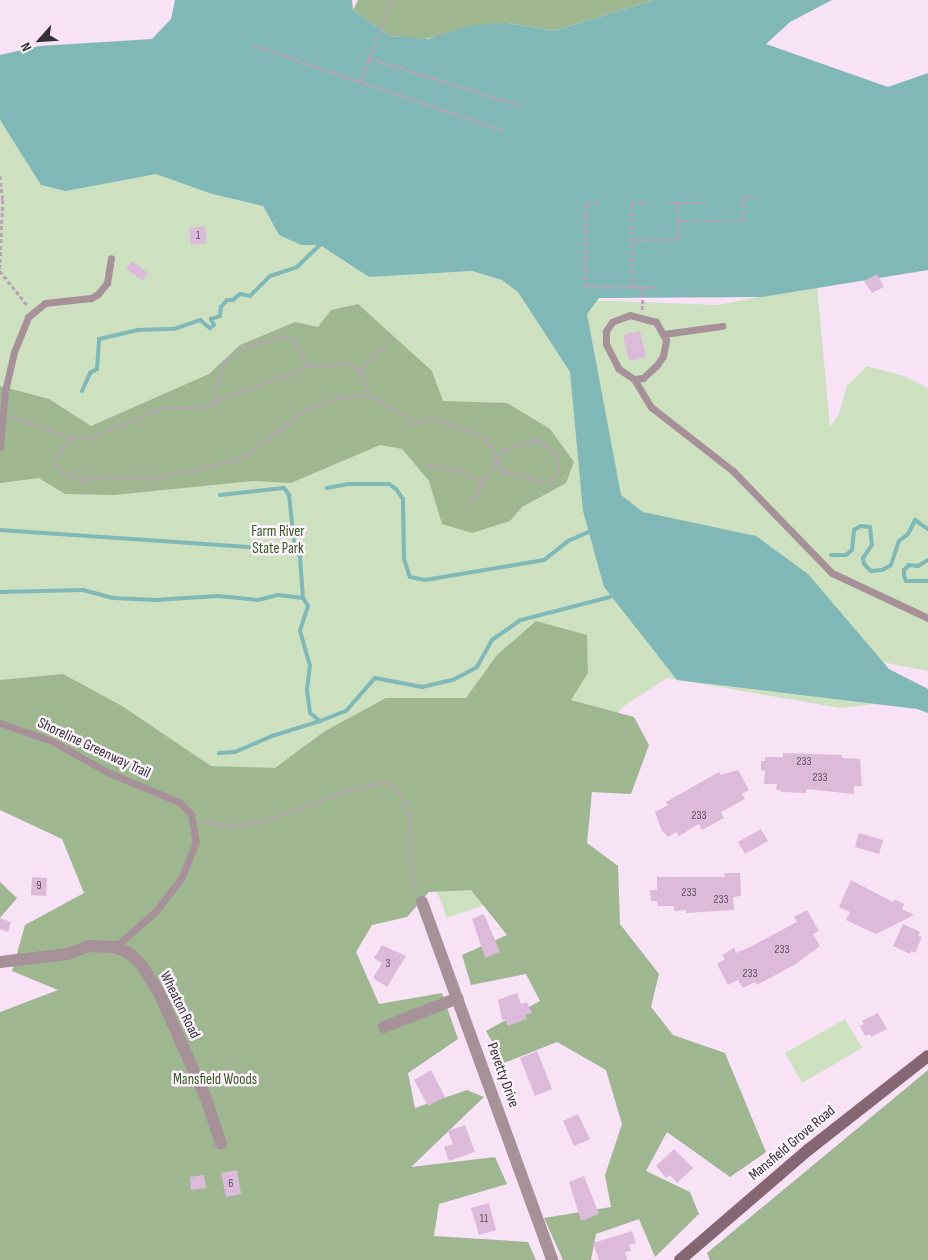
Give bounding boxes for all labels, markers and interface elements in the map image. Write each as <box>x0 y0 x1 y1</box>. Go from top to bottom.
north arrow <box>15 15 65 65</box>
text: N <box>17 40 35 54</box>
house number: 1 <box>196 229 200 243</box>
park label: Farm River State Park <box>251 522 305 557</box>
street label: Shoreline Greenway Trail <box>35 714 153 782</box>
house number: 233 <box>796 755 812 769</box>
house number: 233 <box>812 771 828 785</box>
house number: 233 <box>691 809 707 823</box>
house number: 9 <box>36 879 42 893</box>
house number: 233 <box>681 886 697 900</box>
house number: 233 <box>713 893 729 907</box>
house number: 233 <box>774 943 790 957</box>
house number: 3 <box>385 957 391 971</box>
house number: 233 <box>742 967 758 981</box>
street label: Wheaton Road <box>156 968 204 1042</box>
street label: Pevetty Drive <box>483 1040 523 1110</box>
park label: Mansfield Woods <box>173 1071 257 1089</box>
street label: Mansfield Grove Road <box>745 1102 839 1184</box>
house number: 6 <box>228 1177 234 1191</box>
house number: 11 <box>480 1212 488 1226</box>

